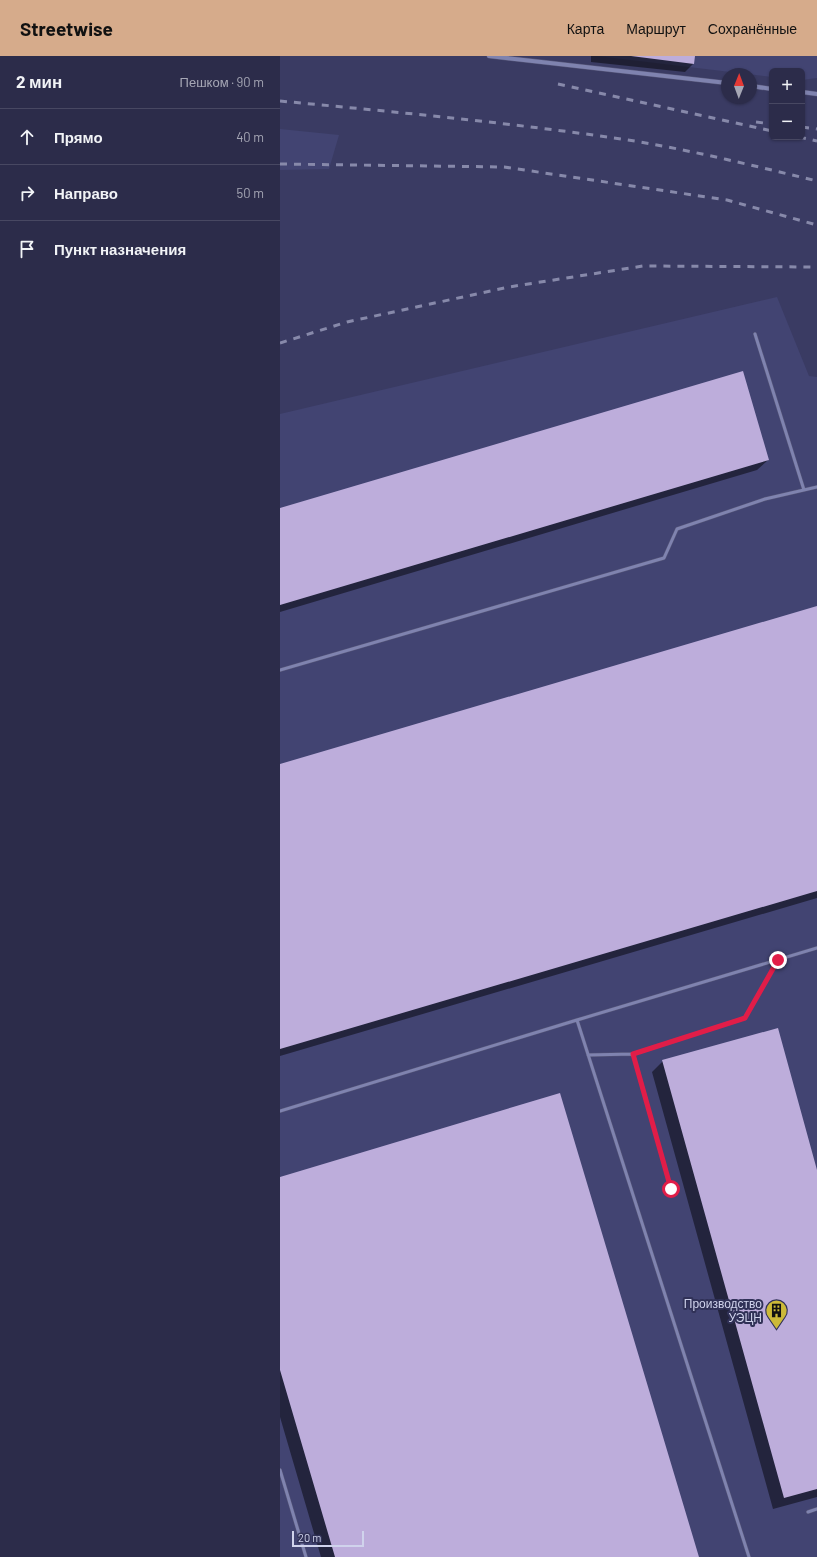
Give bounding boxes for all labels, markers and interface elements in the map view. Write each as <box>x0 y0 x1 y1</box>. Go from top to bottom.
text: Streetwise <box>20 17 113 40</box>
text: Карта <box>567 20 604 37</box>
text: Маршрут <box>626 20 686 37</box>
text: Сохранённые <box>708 20 797 37</box>
north arrow <box>721 68 757 104</box>
map controls <box>769 68 805 140</box>
button: + <box>769 68 805 104</box>
text: 2 мин <box>16 71 62 91</box>
text: Пешком · 90 m <box>180 74 264 90</box>
button: − <box>769 104 805 140</box>
icon: ahead <box>16 126 38 148</box>
text: Прямо <box>54 128 103 146</box>
text: 40 m <box>236 129 264 145</box>
icon: right <box>16 182 38 204</box>
text: Направо <box>54 184 118 202</box>
text: 50 m <box>237 185 264 201</box>
icon: arrive <box>16 238 38 260</box>
text: Пункт назначения <box>54 240 186 258</box>
route end <box>769 951 787 969</box>
route start <box>662 1180 680 1198</box>
place label: Производство УЭЦН <box>684 1296 762 1325</box>
building icon: Производство УЭЦН <box>764 1297 790 1330</box>
scale bar <box>292 1529 364 1548</box>
text: 20 m <box>298 1531 321 1544</box>

